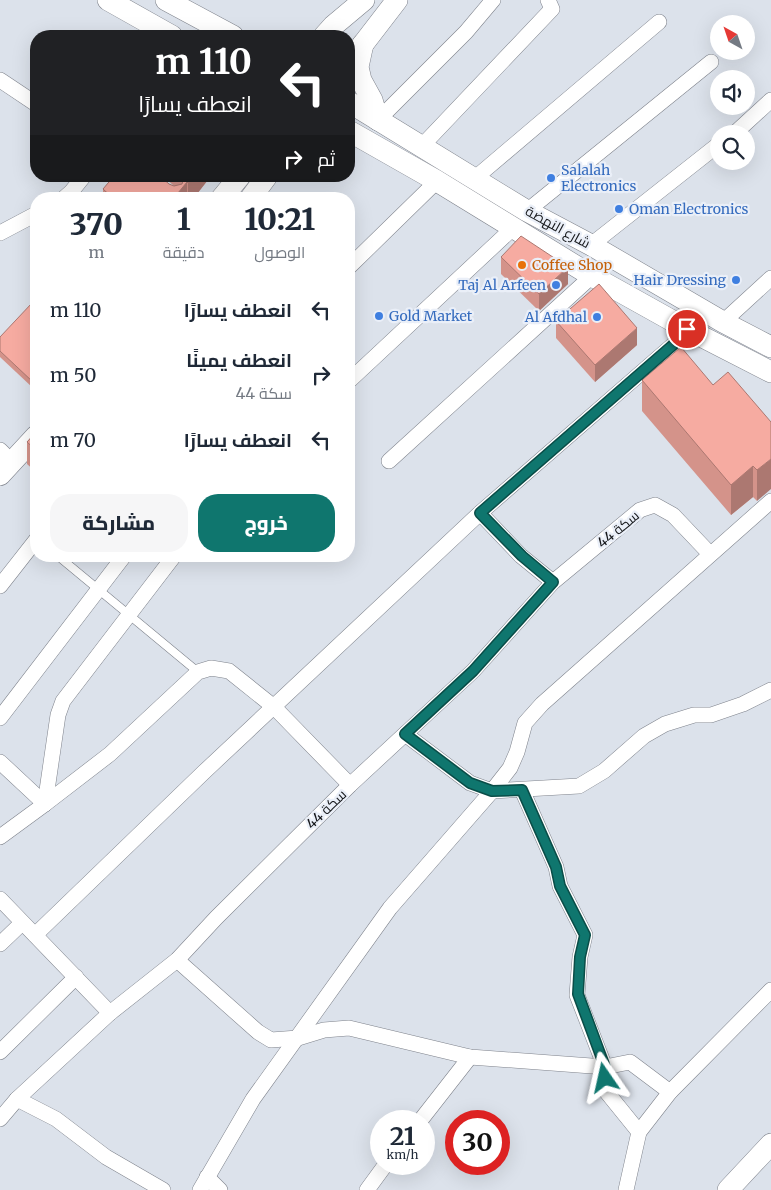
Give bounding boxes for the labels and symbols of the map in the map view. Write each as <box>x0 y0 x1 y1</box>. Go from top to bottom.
north arrow <box>710 15 755 60</box>
place label: Salalah Electronics <box>561 161 636 195</box>
marker: Salalah Electronics <box>545 172 557 184</box>
place label: Oman Electronics <box>629 200 749 218</box>
street label: شارع النهضة <box>522 202 594 252</box>
marker: Oman Electronics <box>613 203 625 215</box>
place label: Coffee Shop <box>532 256 613 274</box>
marker: Coffee Shop <box>516 259 528 271</box>
place label: Hair Dressing <box>634 271 727 289</box>
marker: Hair Dressing <box>730 274 742 286</box>
place label: Taj Al Arfeen <box>458 276 546 294</box>
marker: Taj Al Arfeen <box>550 279 562 291</box>
place label: Gold Market <box>389 307 473 325</box>
place label: Al Afdhal <box>524 308 588 326</box>
pin <box>666 308 708 350</box>
marker: Gold Market <box>373 310 385 322</box>
marker: Al Afdhal <box>591 311 603 323</box>
street label: سكة 44 <box>593 506 643 552</box>
street label: سكة 44 <box>302 785 350 833</box>
position arrow <box>578 1051 630 1103</box>
speed limit sign: 30 <box>445 1110 510 1175</box>

